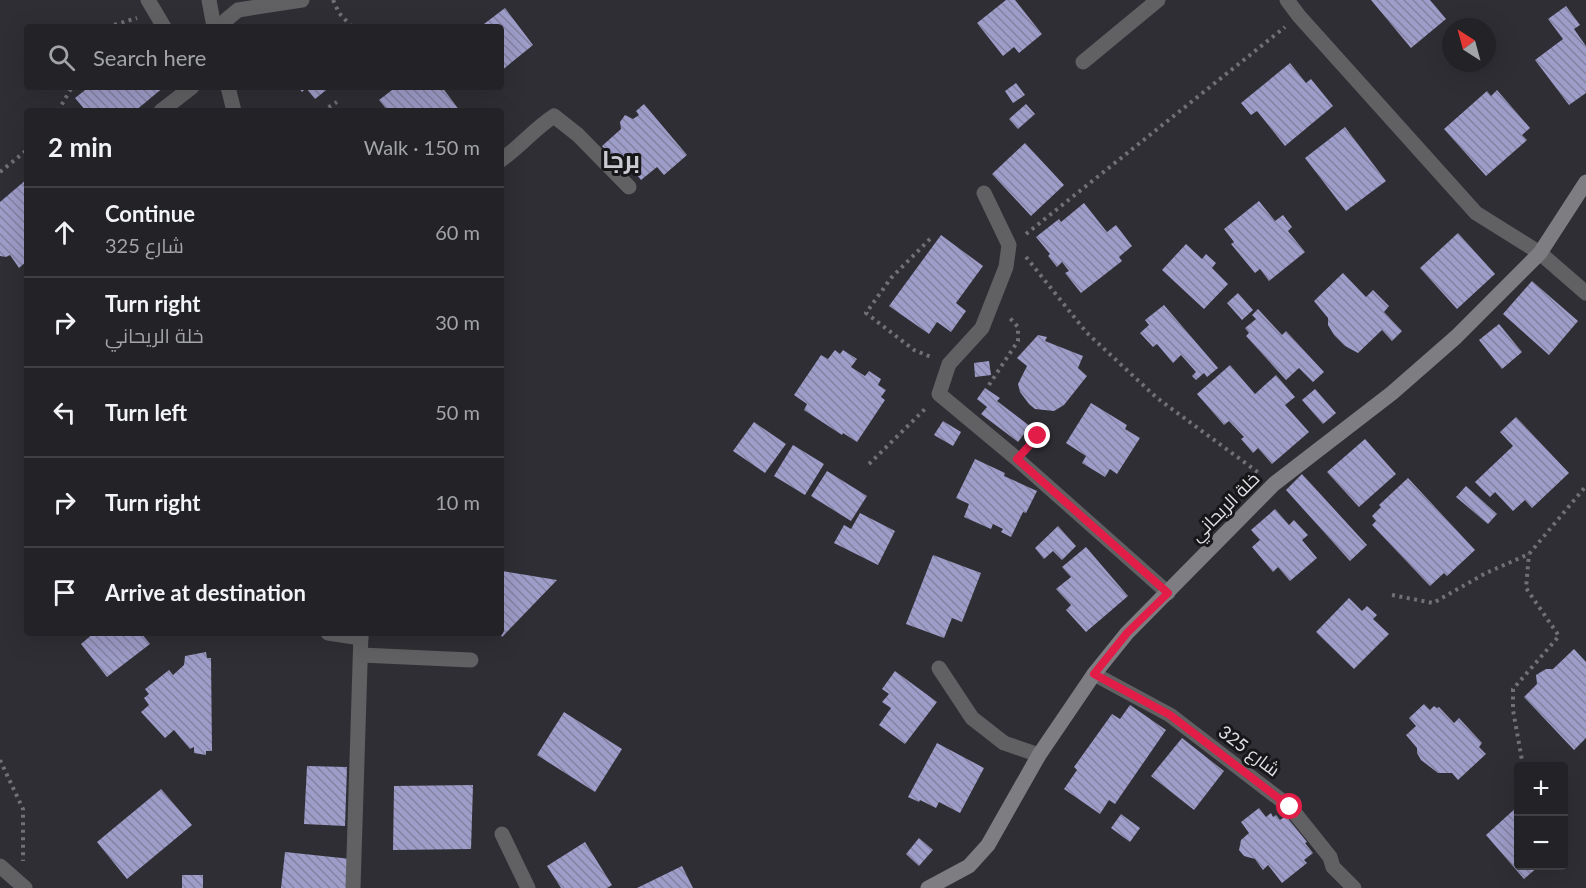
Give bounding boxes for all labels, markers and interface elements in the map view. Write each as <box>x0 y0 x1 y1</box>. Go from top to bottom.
north arrow <box>1442 18 1496 72</box>
search box <box>24 24 504 90</box>
icon: search <box>45 41 78 74</box>
text: Search here <box>93 44 206 71</box>
text: 2 min <box>48 131 112 163</box>
text: Walk · 150 m <box>364 135 480 159</box>
district label: برجا <box>602 144 640 174</box>
text: Continue <box>105 200 195 227</box>
icon: ahead <box>48 216 81 249</box>
text: 60 m <box>435 220 480 244</box>
text: شارع 325 <box>105 233 184 257</box>
text: Turn right <box>105 290 200 317</box>
icon: right <box>48 306 81 339</box>
text: 30 m <box>435 310 480 334</box>
text: خلة الريحاني <box>105 323 204 347</box>
icon: left <box>48 396 81 429</box>
text: Turn left <box>105 399 187 426</box>
text: 50 m <box>435 400 480 424</box>
route end <box>1024 422 1050 448</box>
street label: خلة الريحاني <box>1185 467 1266 548</box>
icon: right <box>48 486 81 519</box>
text: Turn right <box>105 489 200 516</box>
text: 10 m <box>435 490 480 514</box>
icon: arrive <box>48 576 81 609</box>
text: Arrive at destination <box>105 579 306 606</box>
street label: شارع 325 <box>1214 720 1284 782</box>
map controls <box>1514 762 1568 870</box>
button: + <box>1514 762 1568 816</box>
route start <box>1276 793 1302 819</box>
button: − <box>1514 816 1568 870</box>

